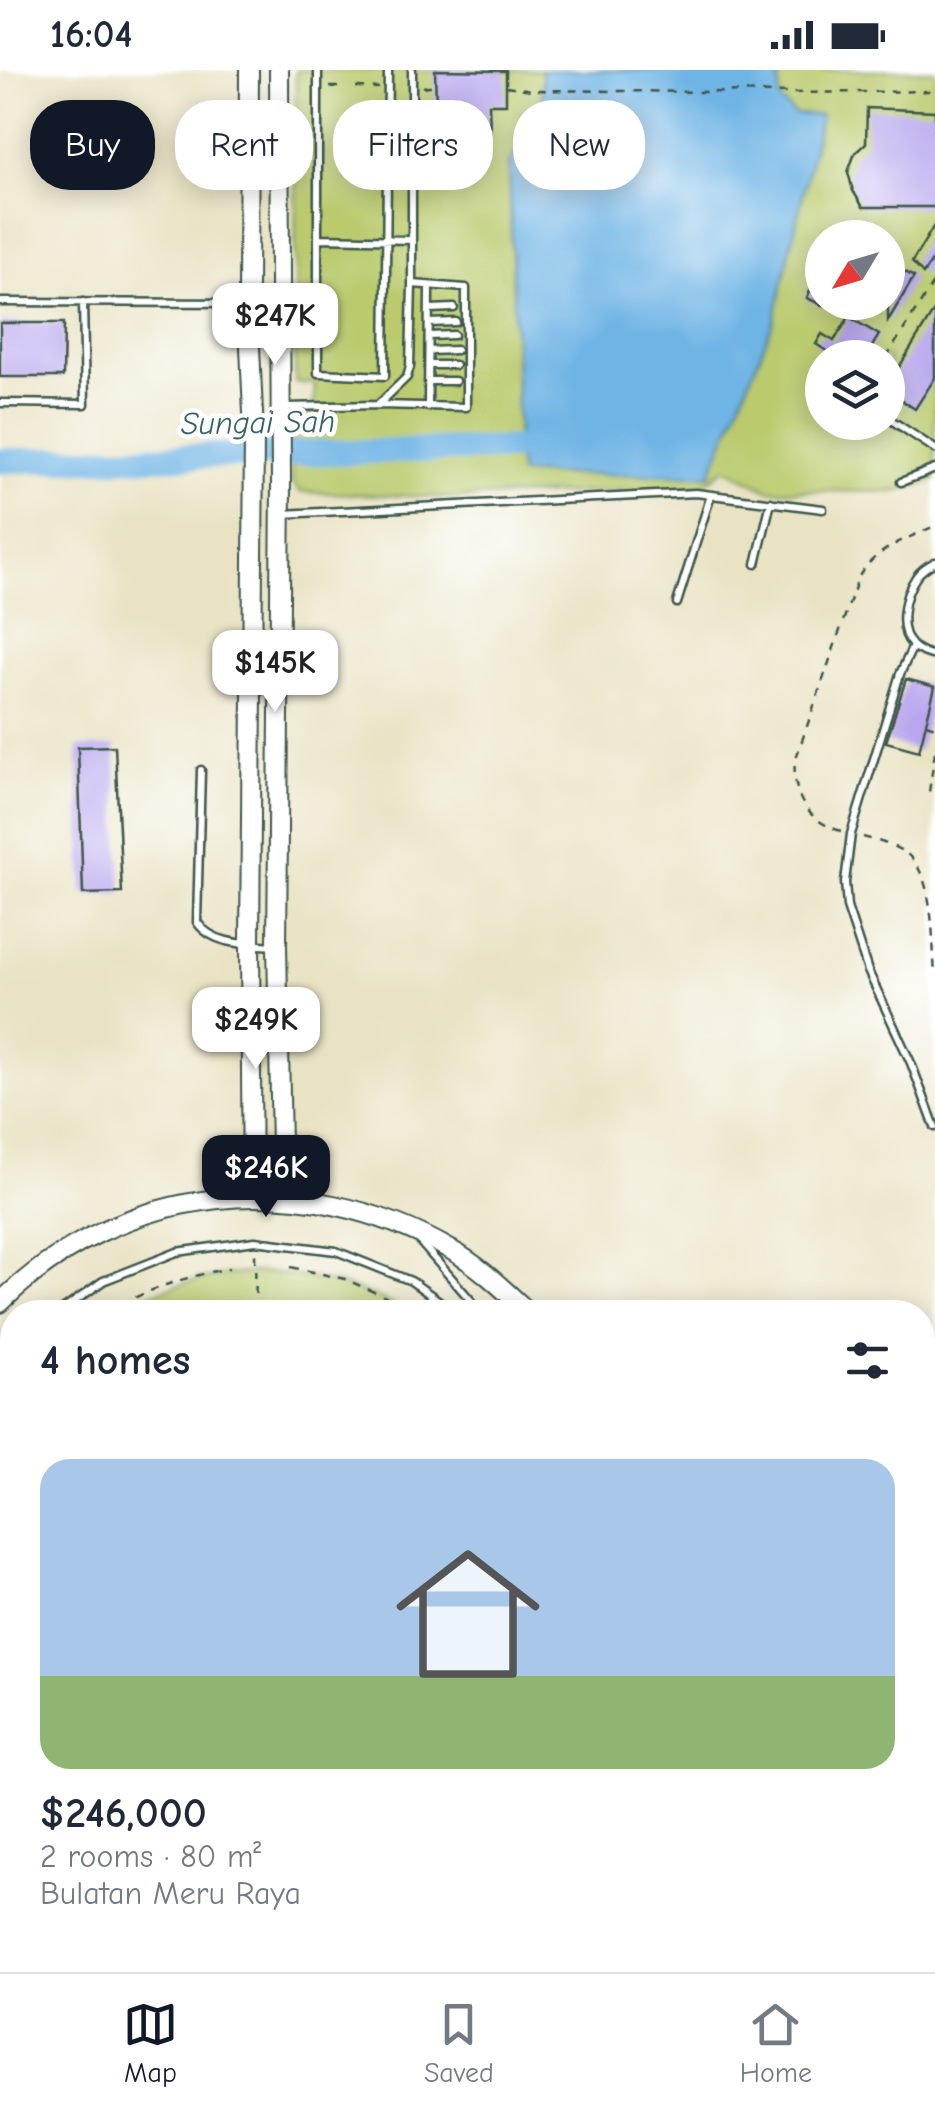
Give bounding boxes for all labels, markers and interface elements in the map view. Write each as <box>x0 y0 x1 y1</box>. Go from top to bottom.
text: 16:04 <box>50 13 132 57</box>
chip: Buy <box>30 100 155 190</box>
chip: Rent <box>175 100 313 190</box>
chip: Filters <box>333 100 493 190</box>
chip: New <box>513 100 645 190</box>
north arrow <box>805 220 905 320</box>
map controls <box>805 220 905 440</box>
pin: $247K <box>205 283 345 368</box>
text: $247K <box>234 297 316 334</box>
button: layers <box>805 340 905 440</box>
water label: Sungai Sah <box>181 403 336 442</box>
pin: $145K <box>205 630 345 715</box>
text: $145K <box>234 644 316 681</box>
pin: $249K <box>186 987 326 1072</box>
text: $249K <box>214 1001 298 1038</box>
pin: $246K <box>196 1135 336 1220</box>
text: $246K <box>224 1149 308 1186</box>
icon: filters <box>840 1333 895 1388</box>
text: 4 homes <box>40 1336 190 1385</box>
icon: home <box>378 1524 558 1704</box>
text: $246,000 <box>40 1789 207 1838</box>
text: 2 rooms · 80 m² <box>40 1838 261 1875</box>
text: Bulatan Meru Raya <box>40 1875 301 1912</box>
tab: Map <box>123 1997 178 2089</box>
tab: Saved <box>424 1997 494 2089</box>
tab: Home <box>740 1997 812 2089</box>

